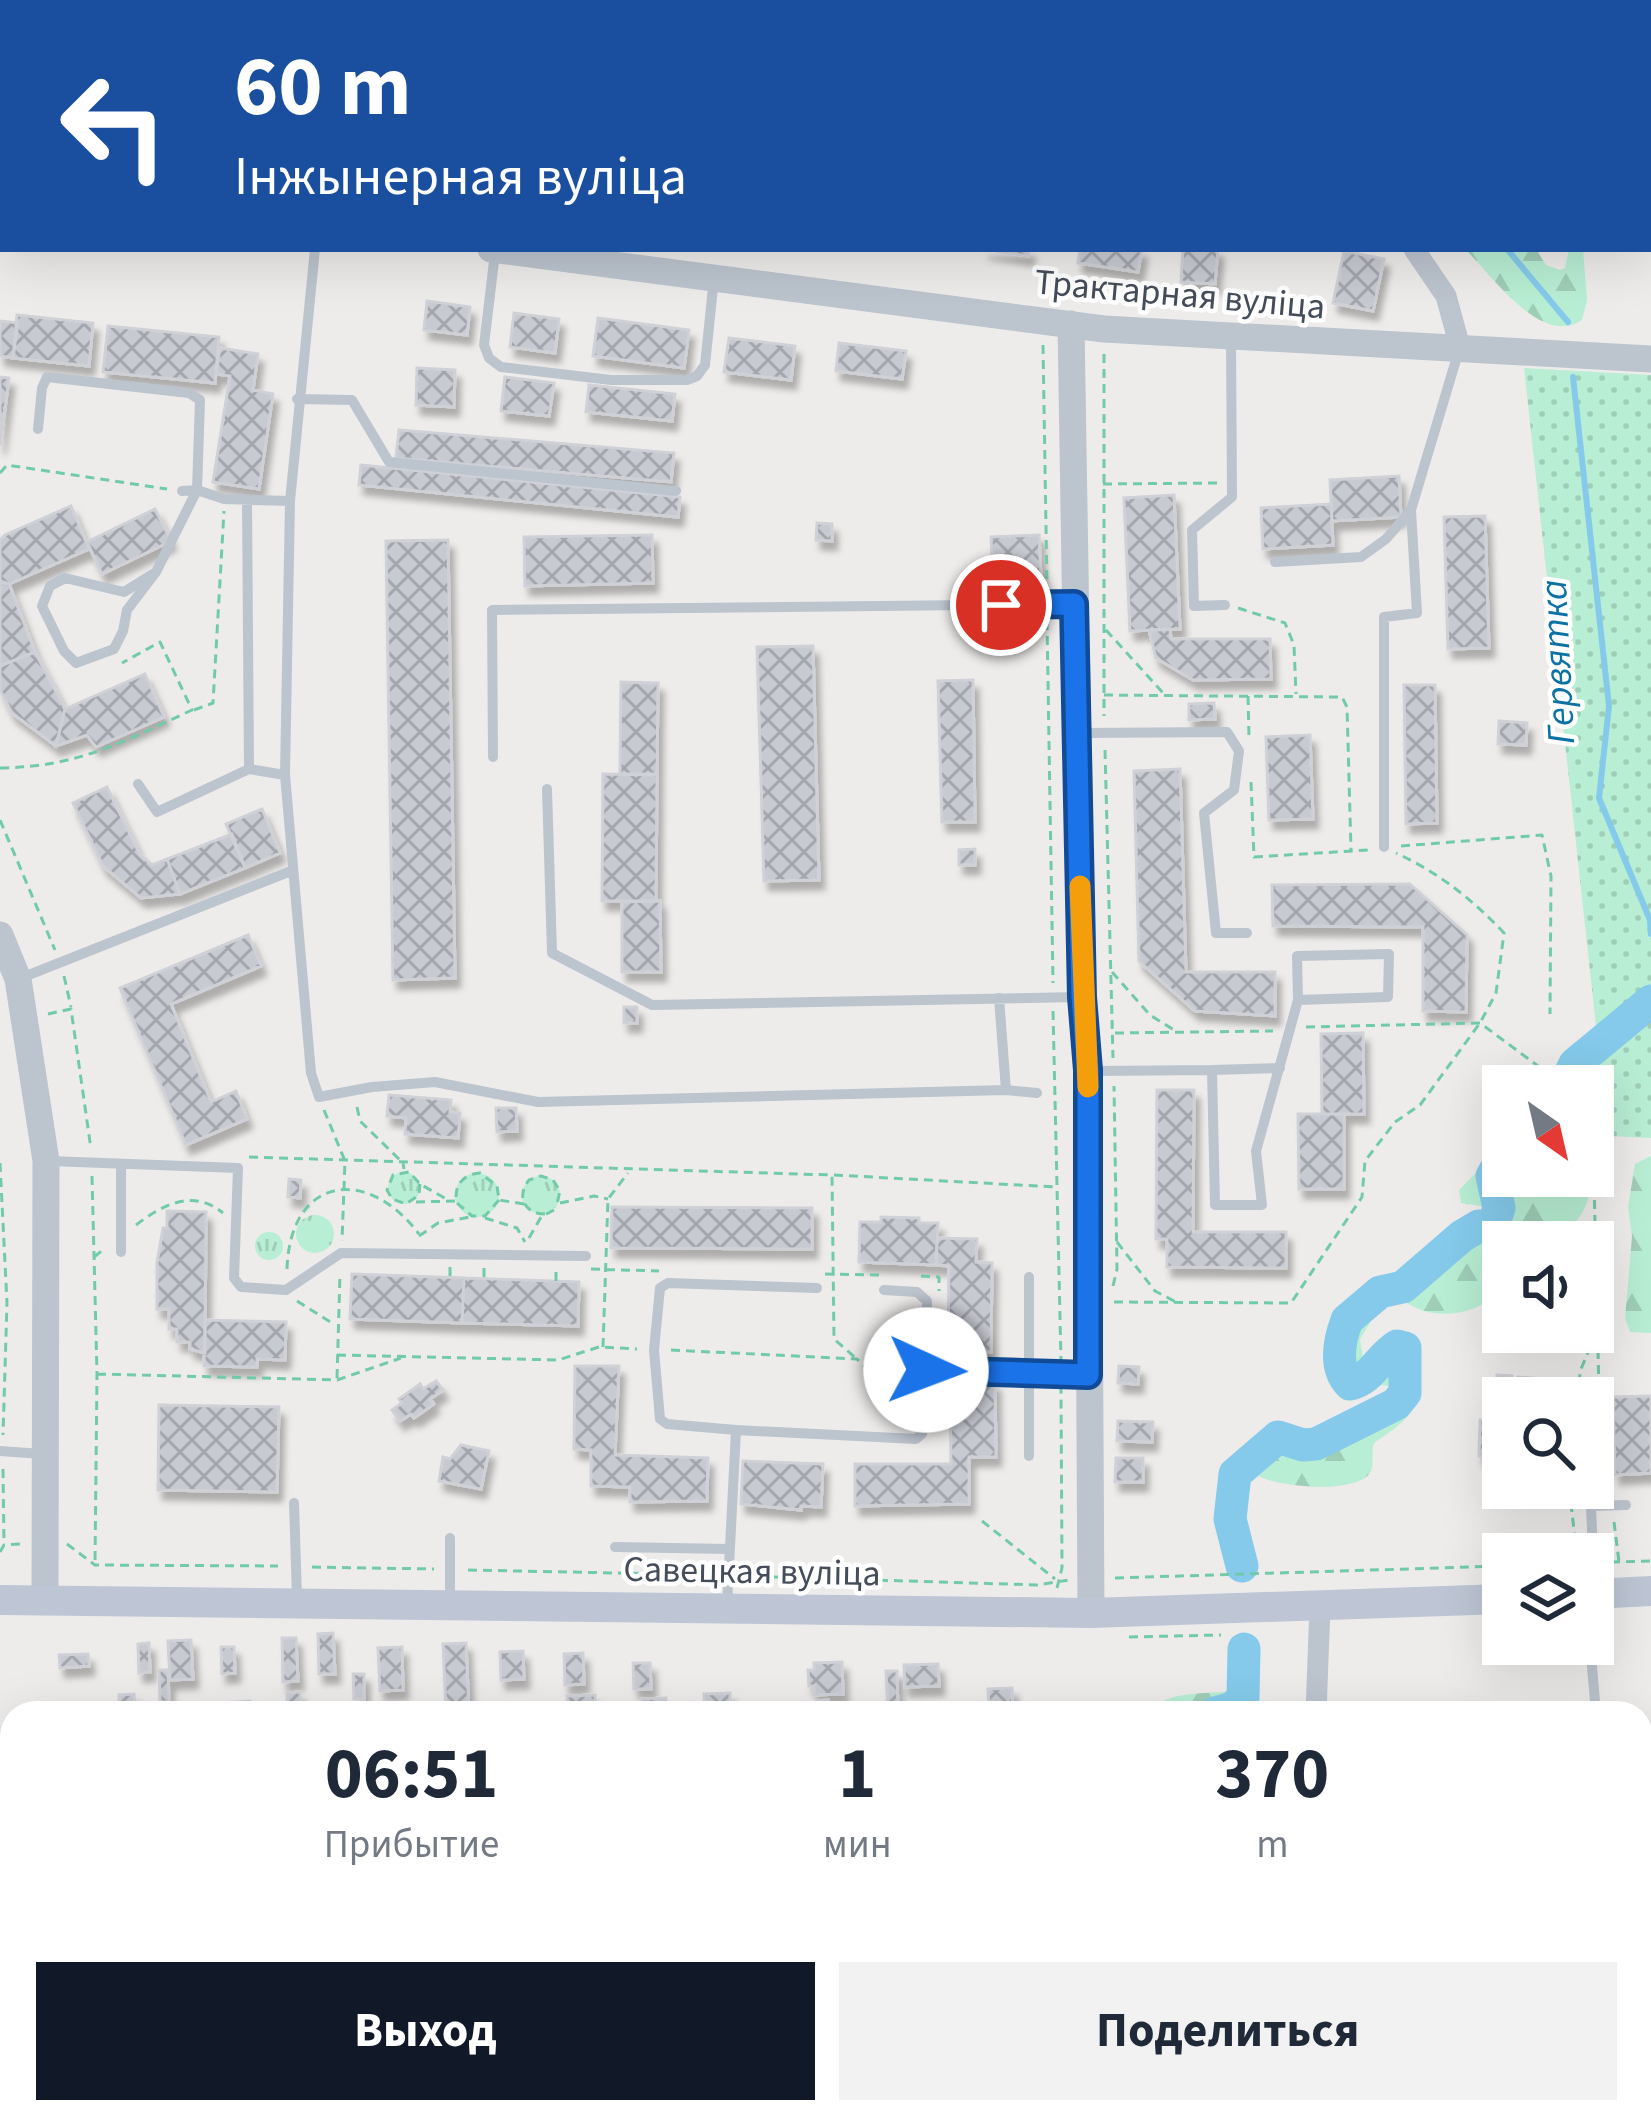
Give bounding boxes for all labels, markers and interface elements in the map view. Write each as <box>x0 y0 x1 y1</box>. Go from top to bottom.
text: 60 m <box>234 28 412 148</box>
icon: left <box>36 48 192 204</box>
text: Інжынерная вуліца <box>234 139 687 216</box>
street label: Трактарная вуліца <box>1032 256 1327 333</box>
pin <box>950 554 1052 656</box>
icon: arrive <box>968 572 1034 638</box>
water label: Гервятка <box>1526 578 1590 746</box>
north arrow <box>1482 1065 1614 1197</box>
map controls <box>1482 1065 1614 1665</box>
button: sound <box>1482 1221 1614 1353</box>
position arrow <box>863 1307 989 1433</box>
button: search <box>1482 1377 1614 1509</box>
button: layers <box>1482 1533 1614 1665</box>
street label: Савецкая вуліца <box>623 1544 881 1599</box>
text: 06:51 <box>325 1723 498 1826</box>
text: 1 <box>838 1723 876 1826</box>
text: 370 <box>1215 1723 1329 1826</box>
text: Прибытие <box>324 1817 499 1873</box>
text: мин <box>823 1817 892 1873</box>
text: m <box>1256 1817 1288 1873</box>
button: Выход <box>36 1962 815 2100</box>
button: Поделиться <box>839 1962 1617 2100</box>

